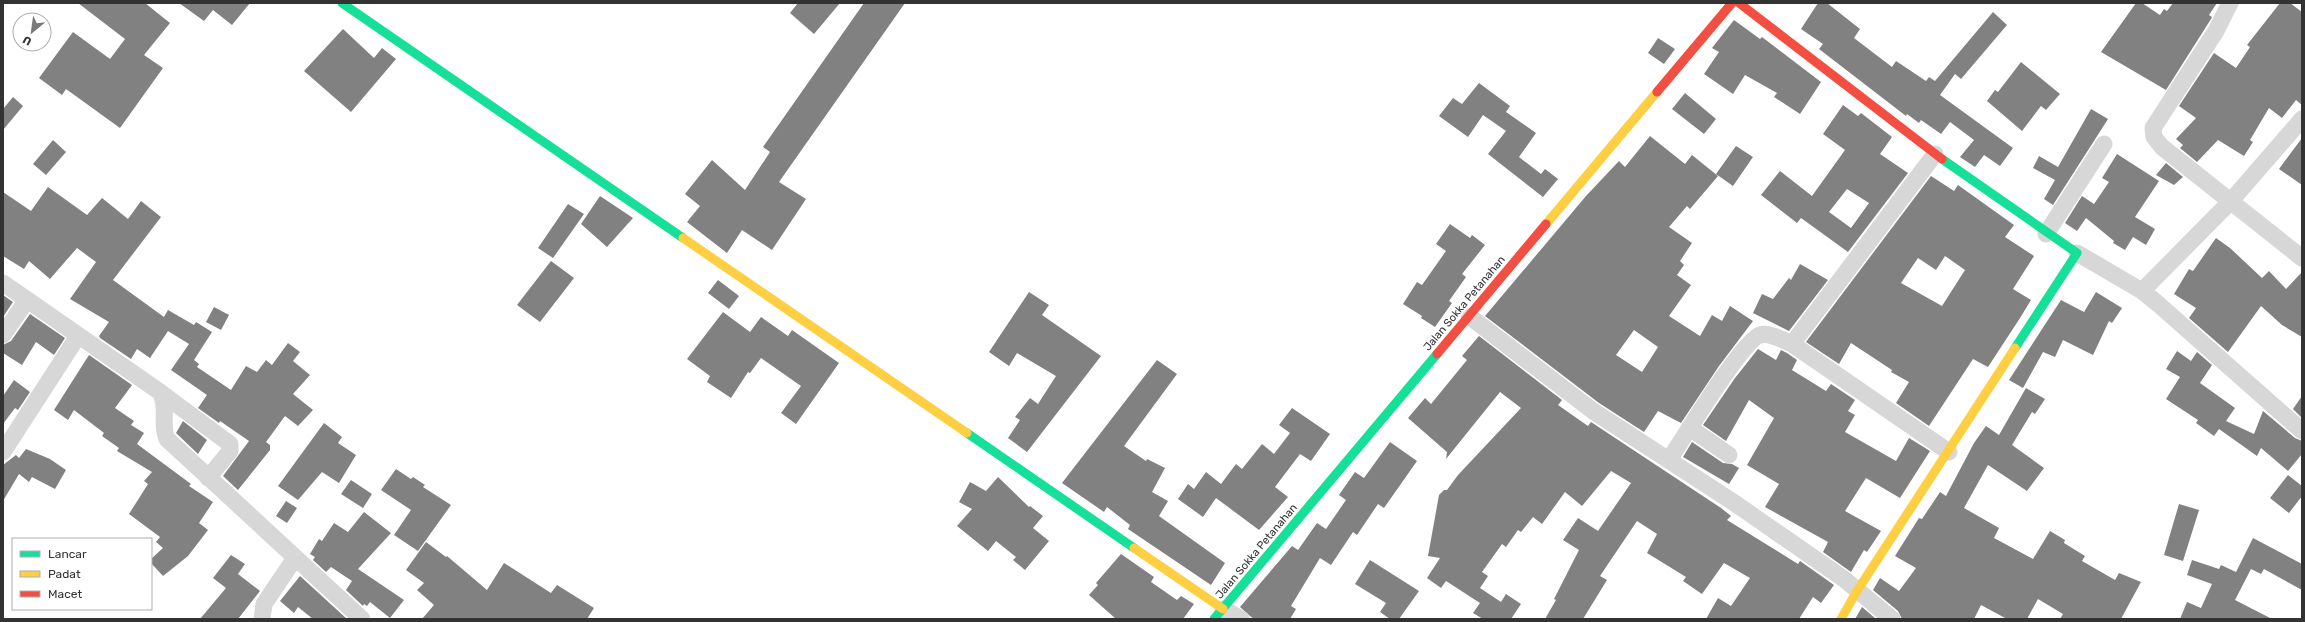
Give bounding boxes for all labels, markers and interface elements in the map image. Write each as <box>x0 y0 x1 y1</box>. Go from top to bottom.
north arrow <box>12 12 52 52</box>
text: U <box>21 33 34 48</box>
street label: Jalan Sokka Petanahan <box>1421 253 1508 353</box>
street label: Jalan Sokka Petanahan <box>1213 501 1300 601</box>
legend <box>12 538 152 610</box>
text: Lancar <box>48 547 87 561</box>
text: Padat <box>48 567 81 581</box>
text: Macet <box>48 587 82 601</box>

